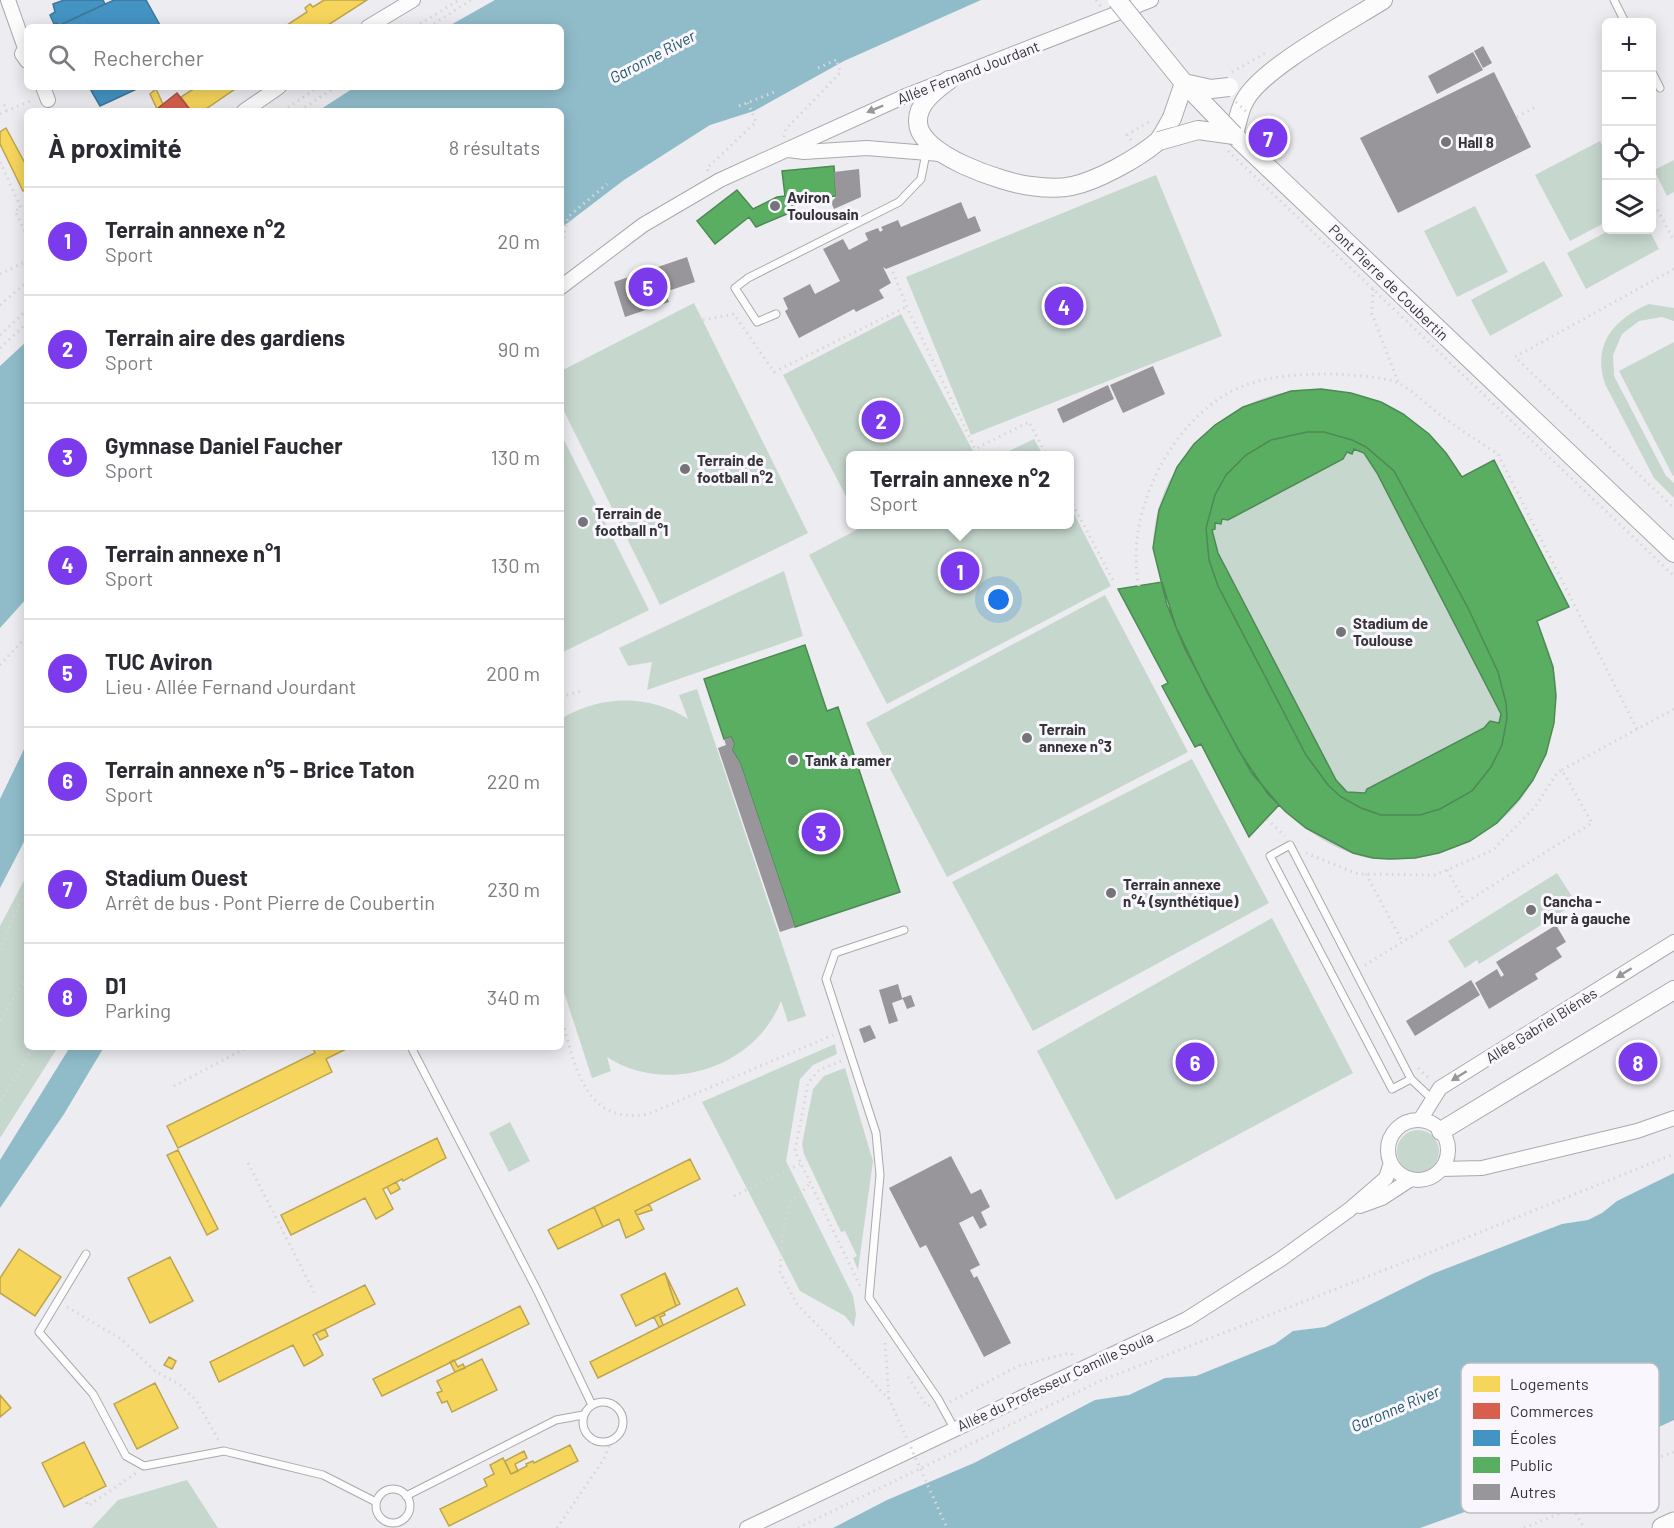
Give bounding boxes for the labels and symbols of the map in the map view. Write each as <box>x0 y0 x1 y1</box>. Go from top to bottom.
water label: Garonne River <box>606 25 699 87</box>
street label: Allée Fernand Jourdant <box>894 37 1042 107</box>
one-way arrow <box>866 105 884 114</box>
pin: 7 <box>1248 116 1288 160</box>
place label: Hall 8 <box>1458 133 1494 151</box>
marker: Hall 8 <box>1439 135 1453 149</box>
place label: Aviron Toulousain <box>787 188 859 223</box>
marker: Aviron Toulousain <box>768 199 782 213</box>
street label: Pont Pierre de Coubertin <box>1325 220 1453 344</box>
pin: 5 <box>628 264 668 310</box>
pin: 4 <box>1044 284 1084 328</box>
pin: 2 <box>862 398 900 442</box>
place label: Terrain de football n°2 <box>697 451 774 486</box>
marker: Terrain de football n°2 <box>678 462 692 476</box>
place label: Terrain de football n°1 <box>595 504 668 539</box>
marker: Terrain de football n°1 <box>576 515 590 529</box>
pin: 1 <box>940 548 980 594</box>
your location <box>984 585 1013 614</box>
place label: Stadium de Toulouse <box>1353 614 1428 649</box>
marker: Stadium de Toulouse <box>1334 625 1348 639</box>
place label: Terrain annexe n°3 <box>1039 720 1112 755</box>
marker: Terrain annexe n°3 <box>1020 731 1034 745</box>
place label: Tank à ramer <box>805 751 892 769</box>
marker: Tank à ramer <box>786 753 800 767</box>
pin: 3 <box>802 810 840 854</box>
place label: Terrain annexe n°4 (synthétique) <box>1123 875 1239 910</box>
marker: Terrain annexe n°4 (synthétique) <box>1104 886 1118 900</box>
place label: Cancha - Mur à gauche <box>1543 892 1630 927</box>
marker: Cancha - Mur à gauche <box>1524 903 1538 917</box>
one-way arrow <box>1616 968 1632 979</box>
street label: Allée Gabriel Biénès <box>1482 983 1600 1067</box>
pin: 6 <box>1176 1040 1214 1084</box>
pin: 8 <box>1618 1040 1658 1084</box>
one-way arrow <box>1451 1071 1467 1082</box>
street label: Allée du Professeur Camille Soula <box>954 1327 1156 1435</box>
legend <box>1461 1363 1659 1513</box>
text: Logements <box>1510 1374 1589 1393</box>
water label: Garonne River <box>1348 1380 1443 1435</box>
text: Commerces <box>1510 1401 1593 1420</box>
text: Écoles <box>1510 1428 1556 1447</box>
text: Public <box>1510 1455 1553 1474</box>
text: Autres <box>1510 1482 1556 1501</box>

